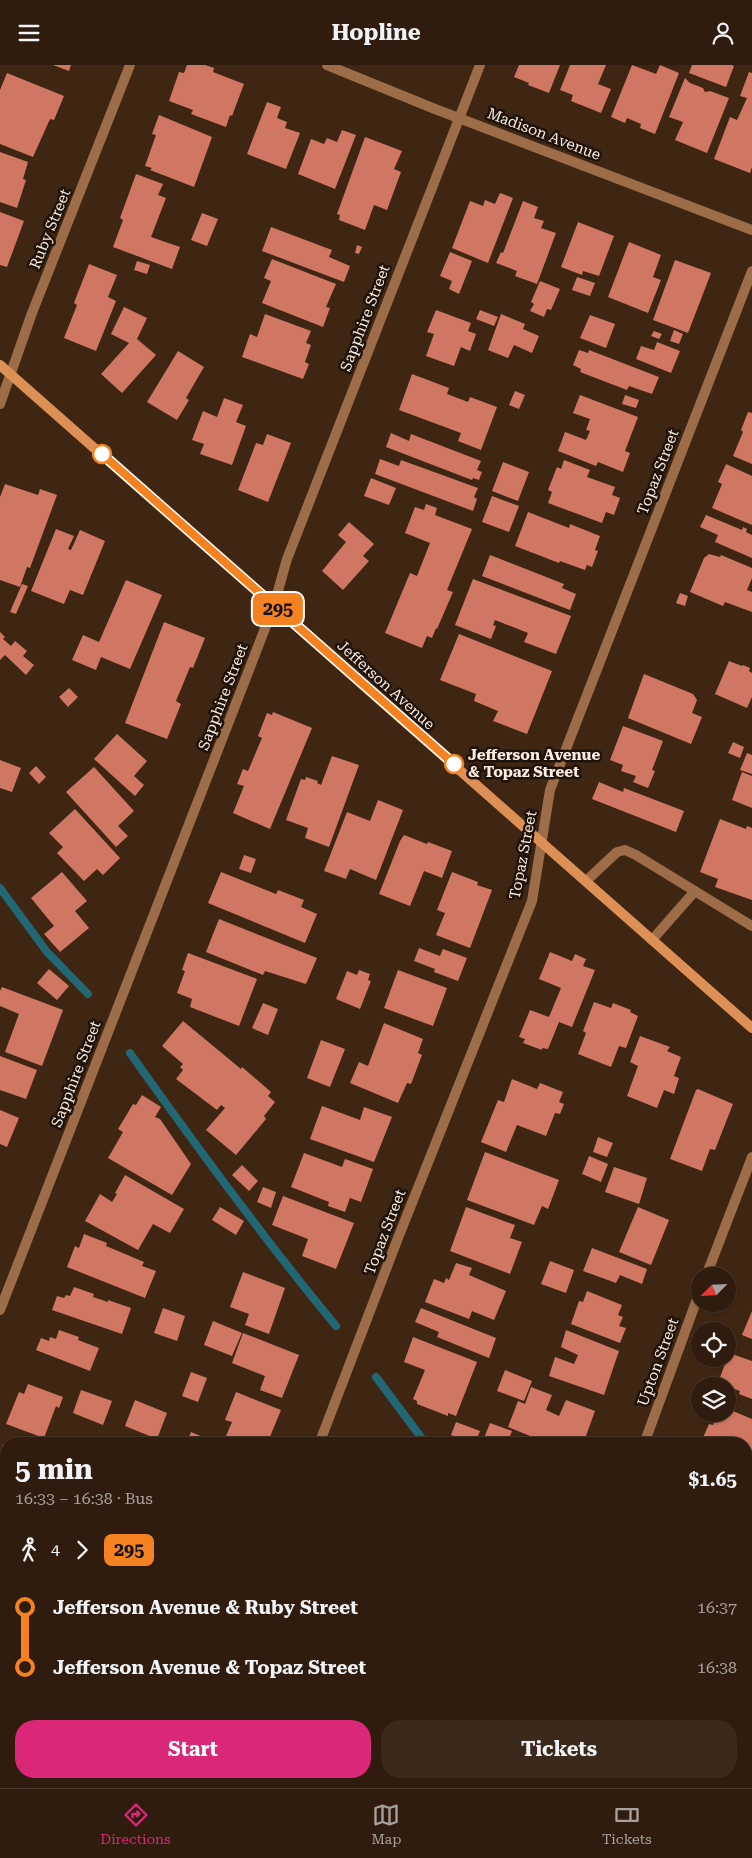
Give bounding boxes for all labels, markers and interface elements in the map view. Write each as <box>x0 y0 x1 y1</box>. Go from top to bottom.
icon: menu <box>15 19 43 47</box>
icon: person <box>709 19 737 47</box>
text: Hopline <box>331 20 421 45</box>
street label: Madison Avenue <box>485 104 603 164</box>
street label: Ruby Street <box>26 186 74 272</box>
street label: Sapphire Street <box>336 262 394 374</box>
street label: Topaz Street <box>633 426 683 517</box>
unlabelled marker <box>92 444 112 464</box>
line badge: 295 <box>249 593 307 625</box>
text: 295 <box>263 598 293 619</box>
street label: Jefferson Avenue <box>333 636 439 734</box>
street label: Sapphire Street <box>194 641 252 753</box>
place label: Jefferson Avenue & Topaz Street <box>468 746 600 781</box>
marker: Jefferson Avenue & Topaz Street <box>444 754 464 774</box>
street label: Topaz Street <box>506 809 540 901</box>
street label: Sapphire Street <box>47 1018 105 1130</box>
street label: Topaz Street <box>360 1186 410 1277</box>
north arrow <box>691 1267 736 1313</box>
map controls <box>691 1267 736 1422</box>
street label: Upton Street <box>634 1315 682 1409</box>
button: locate <box>691 1322 736 1367</box>
button: layers <box>691 1377 736 1422</box>
text: 5 min <box>15 1453 93 1486</box>
text: $1.65 <box>688 1468 737 1491</box>
text: 16:33 – 16:38 · Bus <box>15 1489 153 1508</box>
icon: walk <box>15 1536 43 1564</box>
icon: forward <box>68 1536 96 1564</box>
text: 295 <box>114 1539 144 1560</box>
text: 4 <box>51 1540 60 1559</box>
text: Jefferson Avenue & Ruby Street <box>53 1596 358 1619</box>
text: 16:37 <box>697 1598 737 1617</box>
text: Jefferson Avenue & Topaz Street <box>53 1656 366 1679</box>
text: 16:38 <box>697 1658 737 1677</box>
button: Start <box>15 1720 371 1778</box>
button: Tickets <box>381 1720 737 1778</box>
tab: Directions <box>100 1801 171 1847</box>
tab: Map <box>371 1801 401 1847</box>
tab: Tickets <box>602 1801 652 1847</box>

